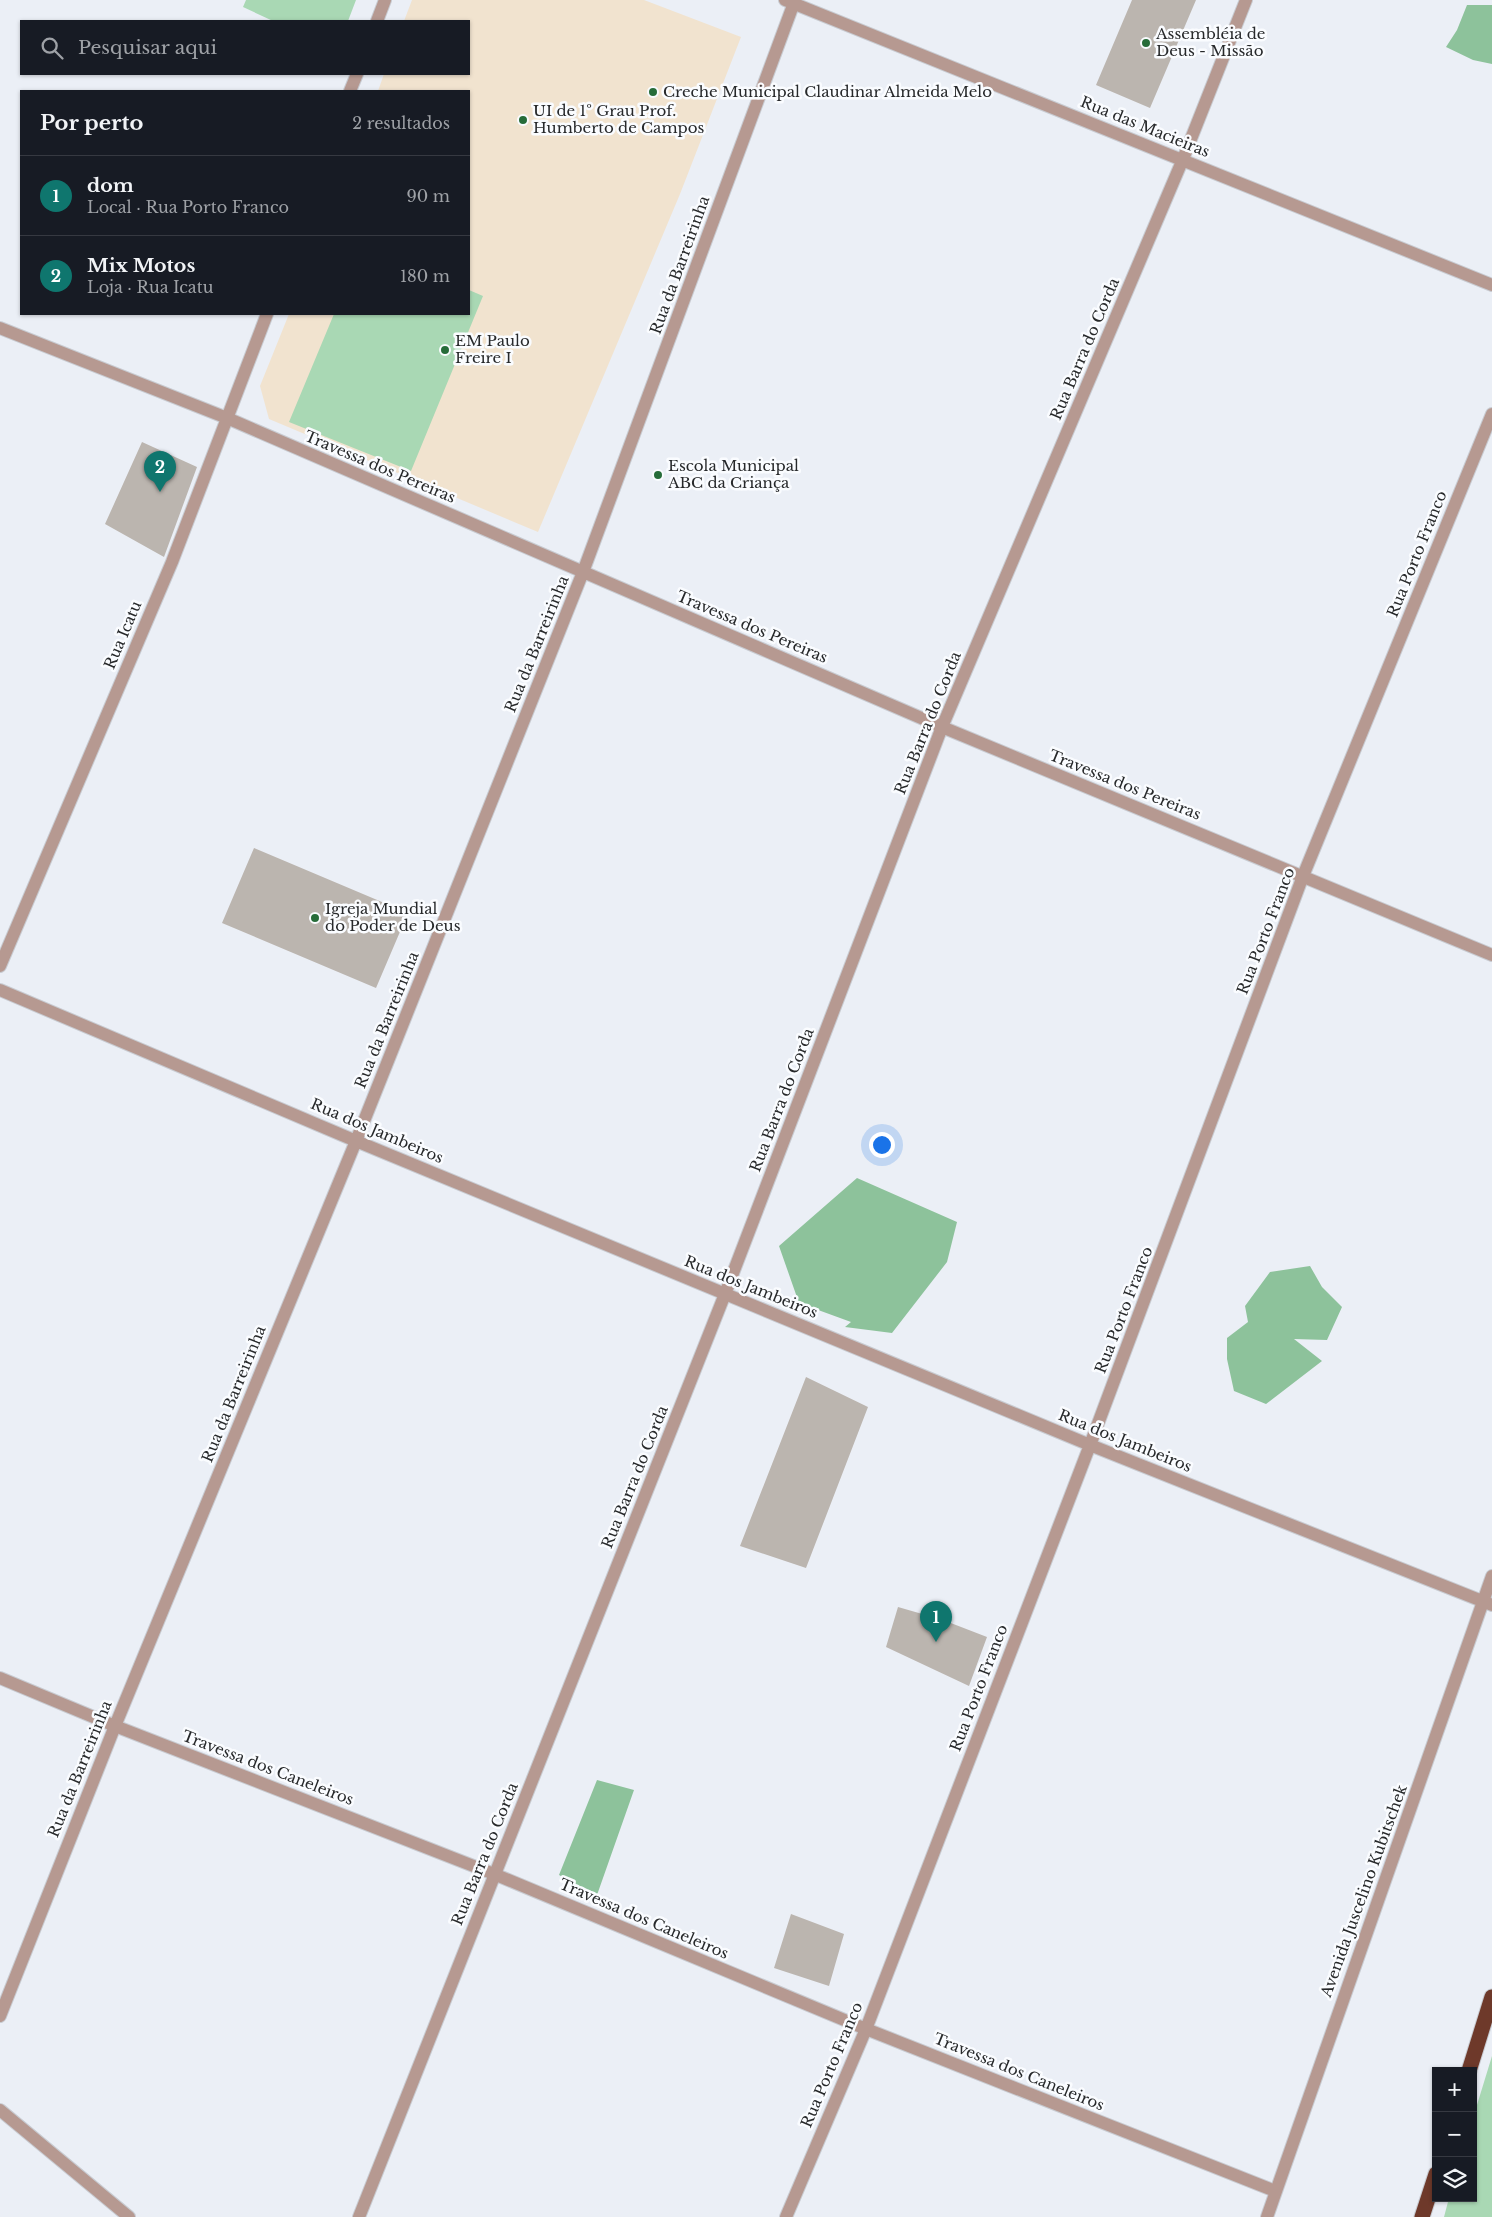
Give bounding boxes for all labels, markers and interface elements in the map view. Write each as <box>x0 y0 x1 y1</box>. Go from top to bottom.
search box <box>20 20 470 75</box>
place label: Assembléia de Deus - Missão <box>1155 24 1265 60</box>
icon: search <box>38 34 66 62</box>
text: Pesquisar aqui <box>78 36 217 59</box>
marker: Assembléia de Deus - Missão <box>1140 37 1152 49</box>
place label: Creche Municipal Claudinar Almeida Melo <box>663 82 992 101</box>
marker: Creche Municipal Claudinar Almeida Melo <box>647 86 659 98</box>
street label: Rua das Macieiras <box>1078 92 1213 161</box>
place label: UI de 1º Grau Prof. Humberto de Campos <box>533 101 705 137</box>
text: Por perto <box>40 110 143 136</box>
text: 2 resultados <box>352 113 450 133</box>
marker: UI de 1º Grau Prof. Humberto de Campos <box>517 114 529 126</box>
text: dom <box>87 174 134 197</box>
text: 1 <box>53 186 59 206</box>
text: 90 m <box>407 186 450 206</box>
street label: Rua da Barreirinha <box>646 192 714 337</box>
text: Local · Rua Porto Franco <box>87 197 289 217</box>
text: Mix Motos <box>87 254 195 277</box>
text: 2 <box>51 266 61 286</box>
text: 180 m <box>400 266 450 286</box>
street label: Rua Barra do Corda <box>1046 274 1123 423</box>
text: Loja · Rua Icatu <box>87 277 213 297</box>
place label: EM Paulo Freire I <box>455 331 530 367</box>
marker: EM Paulo Freire I <box>439 344 451 356</box>
street label: Travessa dos Pereiras <box>302 426 459 507</box>
pin: 2 <box>144 451 176 492</box>
place label: Escola Municipal ABC da Criança <box>667 456 799 492</box>
marker: Escola Municipal ABC da Criança <box>652 469 664 481</box>
street label: Rua Porto Franco <box>1383 488 1451 620</box>
street label: Rua da Barreirinha <box>500 572 573 715</box>
street label: Travessa dos Pereiras <box>674 586 831 667</box>
street label: Rua Icatu <box>100 598 145 672</box>
street label: Rua Barra do Corda <box>890 648 965 797</box>
street label: Travessa dos Pereiras <box>1046 745 1204 824</box>
street label: Rua Porto Franco <box>1233 864 1299 997</box>
place label: Igreja Mundial do Poder de Deus <box>325 899 461 935</box>
marker: Igreja Mundial do Poder de Deus <box>309 912 321 924</box>
street label: Rua da Barreirinha <box>350 948 423 1091</box>
street label: Rua Barra do Corda <box>745 1025 818 1174</box>
street label: Rua dos Jambeiros <box>308 1094 447 1167</box>
your location <box>869 1132 895 1158</box>
street label: Rua Porto Franco <box>1091 1243 1157 1376</box>
street label: Rua dos Jambeiros <box>682 1251 821 1322</box>
street label: Rua da Barreirinha <box>197 1322 270 1465</box>
street label: Rua Barra do Corda <box>597 1402 672 1551</box>
street label: Rua dos Jambeiros <box>1056 1405 1195 1476</box>
pin: 1 <box>920 1601 952 1642</box>
street label: Rua Porto Franco <box>946 1621 1012 1754</box>
street label: Rua da Barreirinha <box>43 1697 116 1840</box>
street label: Travessa dos Caneleiros <box>180 1726 357 1809</box>
street label: Rua Barra do Corda <box>447 1779 522 1928</box>
street label: Avenida Juscelino Kubitschek <box>1316 1781 1411 2001</box>
street label: Travessa dos Caneleiros <box>557 1874 732 1963</box>
street label: Rua Porto Franco <box>797 1999 867 2130</box>
street label: Travessa dos Caneleiros <box>931 2029 1107 2115</box>
map controls <box>1432 2067 1477 2202</box>
button: + <box>1432 2067 1477 2112</box>
button: − <box>1432 2112 1477 2157</box>
button: layers <box>1432 2157 1477 2202</box>

